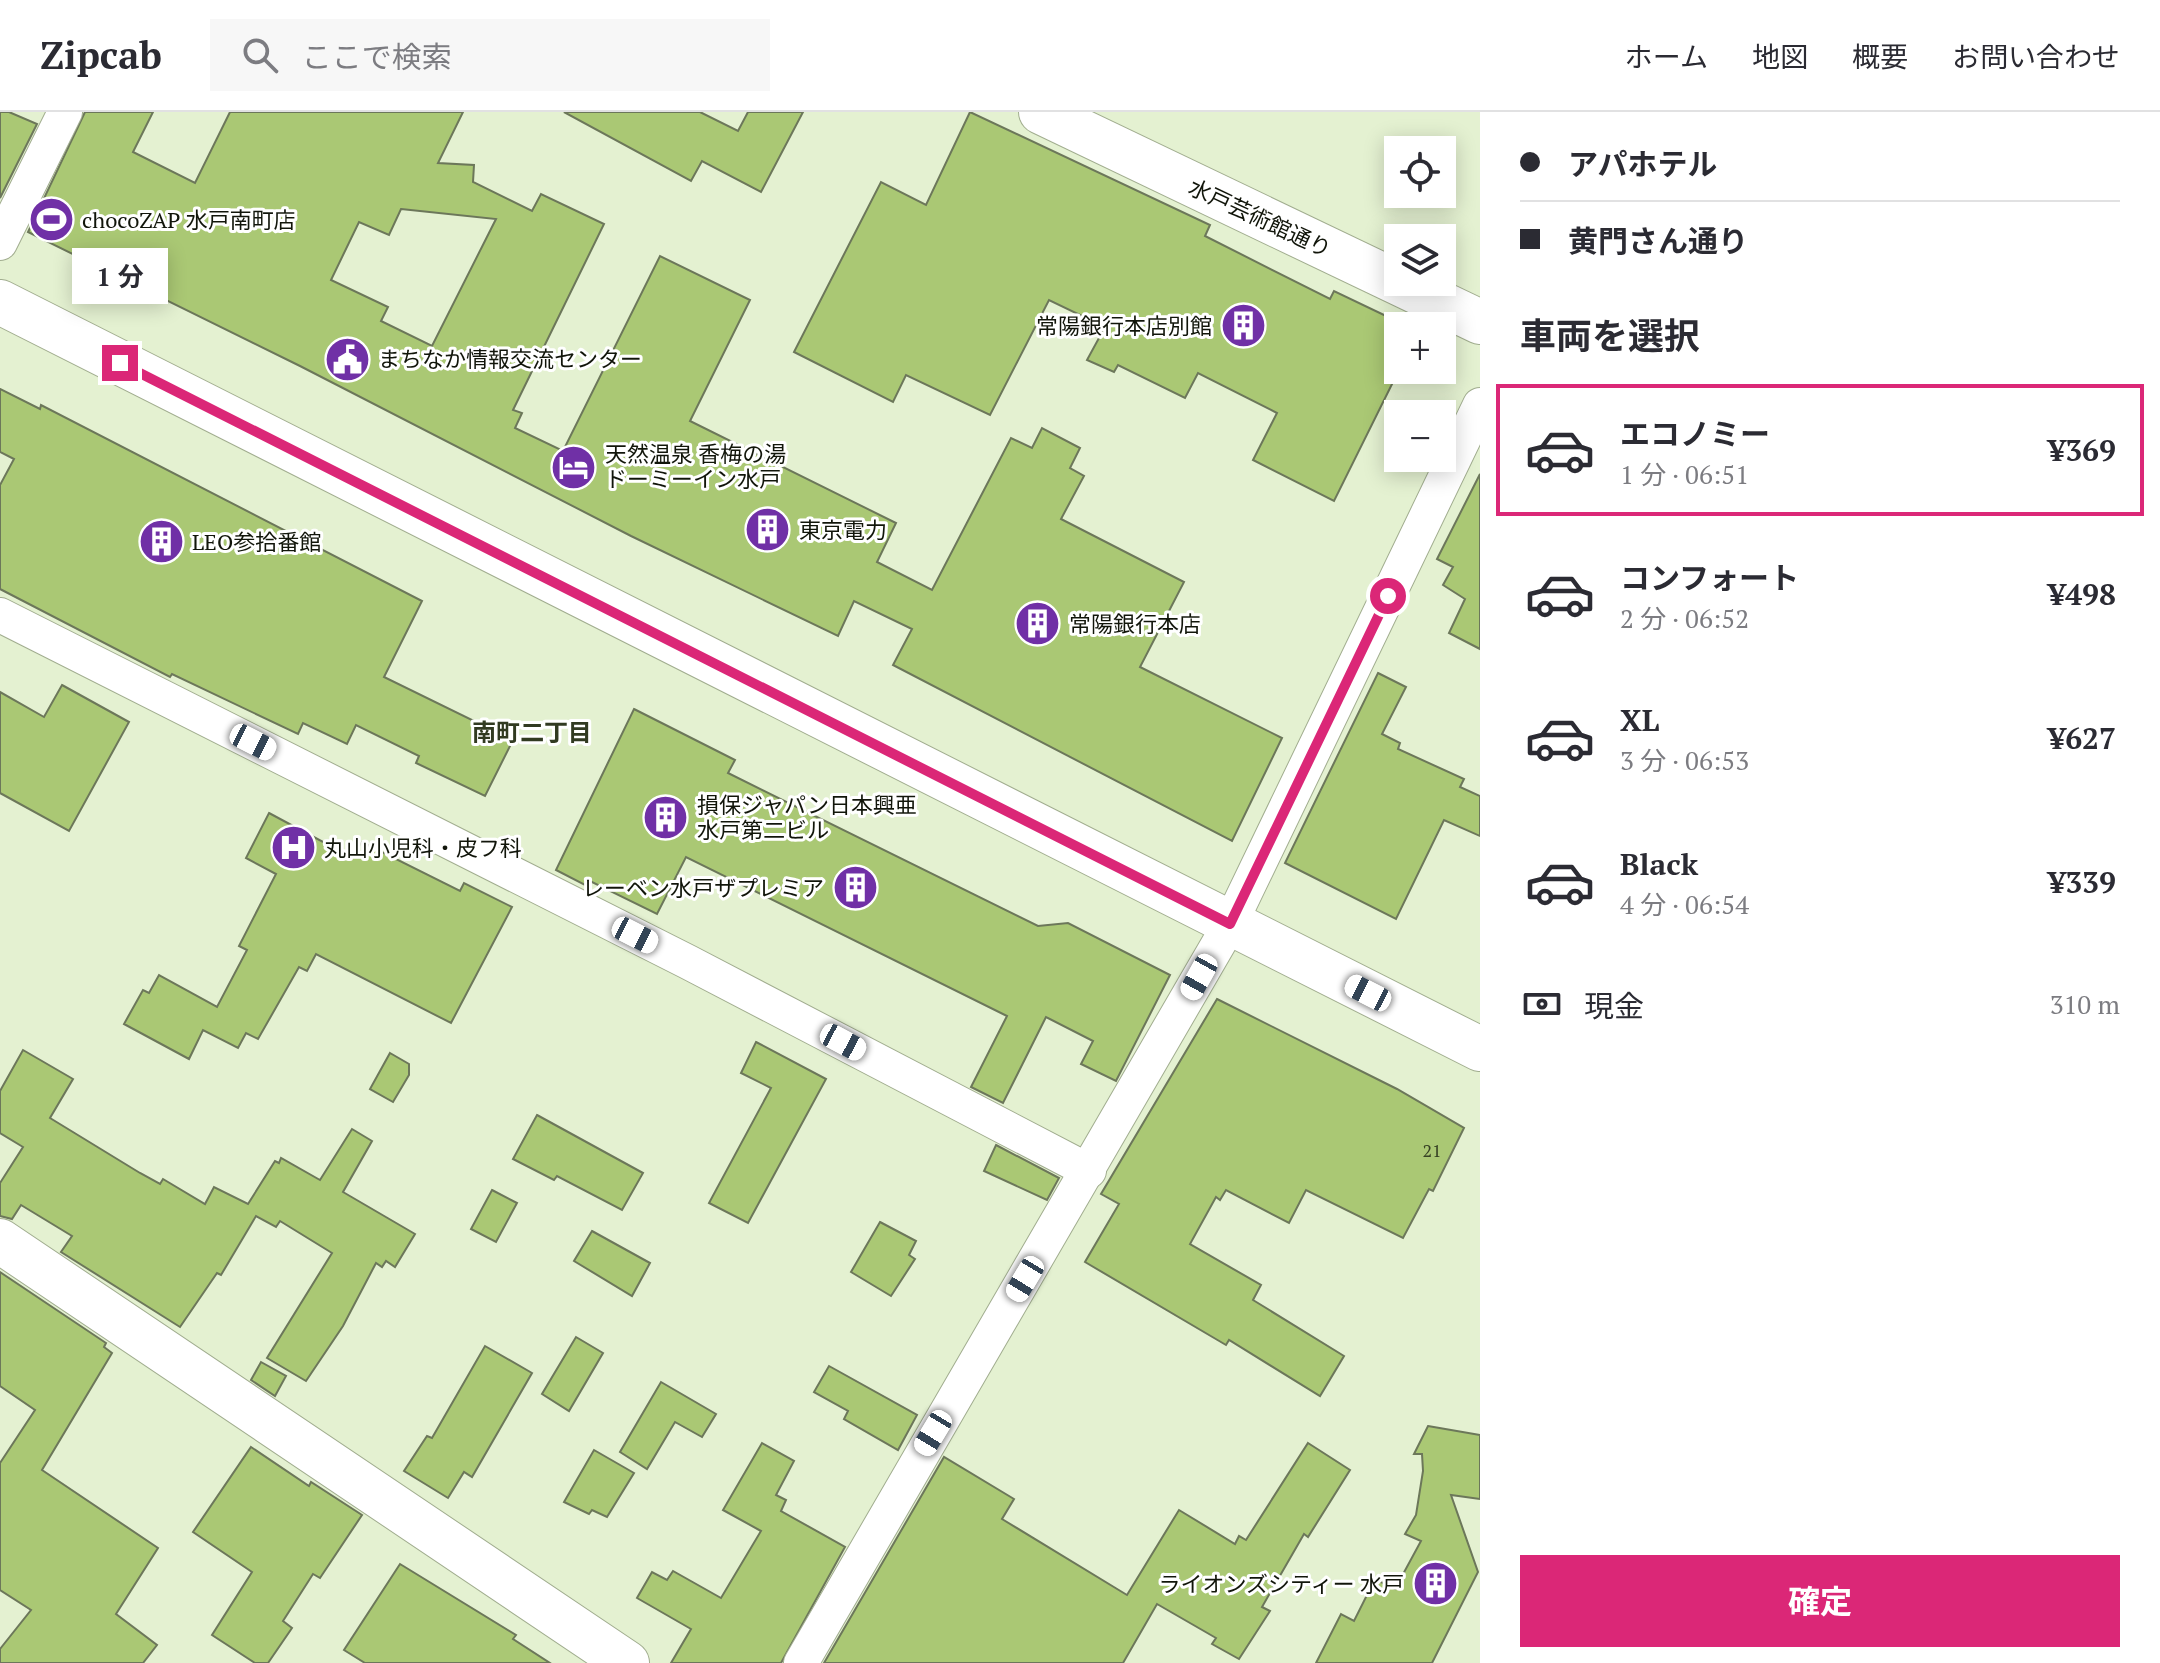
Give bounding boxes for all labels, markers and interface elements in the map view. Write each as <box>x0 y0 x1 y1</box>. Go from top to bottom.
search box <box>210 19 770 91</box>
text: Zipcab <box>40 30 162 80</box>
icon: search <box>238 33 282 77</box>
text: ここで検索 <box>302 37 452 77</box>
text: ホーム <box>1625 38 1708 75</box>
text: 地図 <box>1752 38 1808 75</box>
text: 概要 <box>1852 38 1908 75</box>
text: お問い合わせ <box>1952 38 2120 75</box>
map controls <box>1384 136 1456 472</box>
button: locate <box>1384 136 1456 208</box>
text: アパホテル <box>1568 144 1717 184</box>
street label: 水戸芸術館通り <box>1184 172 1336 263</box>
sports icon: chocoZAP 水戸南町店 <box>27 196 75 244</box>
place label: chocoZAP 水戸南町店 <box>82 205 296 234</box>
text: 黄門さん通り <box>1568 221 1748 261</box>
button: layers <box>1384 224 1456 296</box>
callout: 1 分 <box>72 247 168 303</box>
text: 1 分 <box>96 259 144 293</box>
building icon: 常陽銀行本店別館 <box>1219 302 1267 350</box>
place label: 常陽銀行本店別館 <box>1036 311 1212 340</box>
button: + <box>1384 312 1456 384</box>
text: 車両を選択 <box>1520 312 1700 359</box>
public building icon: まちなか情報交流センター <box>323 335 371 383</box>
place label: まちなか情報交流センター <box>378 344 642 373</box>
route end <box>102 345 138 381</box>
button: − <box>1384 400 1456 472</box>
icon: car <box>1524 414 1596 486</box>
text: エコノミー <box>1620 414 1770 454</box>
text: ¥369 <box>2048 430 2116 470</box>
place label: 天然温泉 香梅の湯 ドーミーイン水戸 <box>605 439 786 493</box>
hotel icon: 天然温泉 香梅の湯 ドーミーイン水戸 <box>550 443 598 491</box>
text: 1 分 · 06:51 <box>1620 457 1749 491</box>
building icon: 東京電力 <box>744 506 792 554</box>
place label: 東京電力 <box>799 515 887 544</box>
building icon: LEO参拾番館 <box>137 518 185 566</box>
place label: LEO参拾番館 <box>192 527 321 556</box>
icon: car <box>1524 558 1596 630</box>
text: コンフォート <box>1620 558 1799 598</box>
text: ¥498 <box>2048 574 2116 614</box>
route start <box>1370 578 1406 614</box>
building icon: 常陽銀行本店 <box>1014 600 1062 648</box>
text: 2 分 · 06:52 <box>1620 601 1749 635</box>
place label: 常陽銀行本店 <box>1069 609 1201 638</box>
text: XL <box>1620 700 1659 740</box>
icon: car <box>1524 702 1596 774</box>
district label: 南町二丁目 <box>472 716 592 748</box>
text: ¥627 <box>2048 718 2116 758</box>
car <box>226 720 280 764</box>
text: 3 分 · 06:53 <box>1620 743 1749 777</box>
place label: 損保ジャパン日本興亜 水戸第二ビル <box>697 790 917 844</box>
building icon: 損保ジャパン日本興亜 水戸第二ビル <box>642 794 690 842</box>
hospital icon: 丸山小児科・皮フ科 <box>269 824 317 872</box>
place label: 丸山小児科・皮フ科 <box>324 833 522 862</box>
text: Black <box>1620 844 1698 884</box>
icon: car <box>1524 846 1596 918</box>
text: ¥339 <box>2048 862 2116 902</box>
building icon: レーベン水戸ザプレミア <box>831 864 879 912</box>
place label: レーベン水戸ザプレミア <box>582 873 824 902</box>
text: 4 分 · 06:54 <box>1620 887 1749 921</box>
car <box>608 913 662 957</box>
car <box>1177 950 1221 1004</box>
car <box>1341 971 1395 1015</box>
icon: cash <box>1520 982 1564 1026</box>
text: 現金 <box>1584 986 1644 1026</box>
text: 310 m <box>2050 987 2120 1021</box>
car <box>816 1020 870 1064</box>
house number: 21 <box>1422 1138 1442 1162</box>
car <box>1002 1252 1048 1306</box>
car <box>910 1406 956 1460</box>
button: 確定 <box>1520 1555 2120 1647</box>
building icon: ライオンズシティー 水戸 <box>1411 1560 1459 1608</box>
place label: ライオンズシティー 水戸 <box>1158 1569 1404 1598</box>

